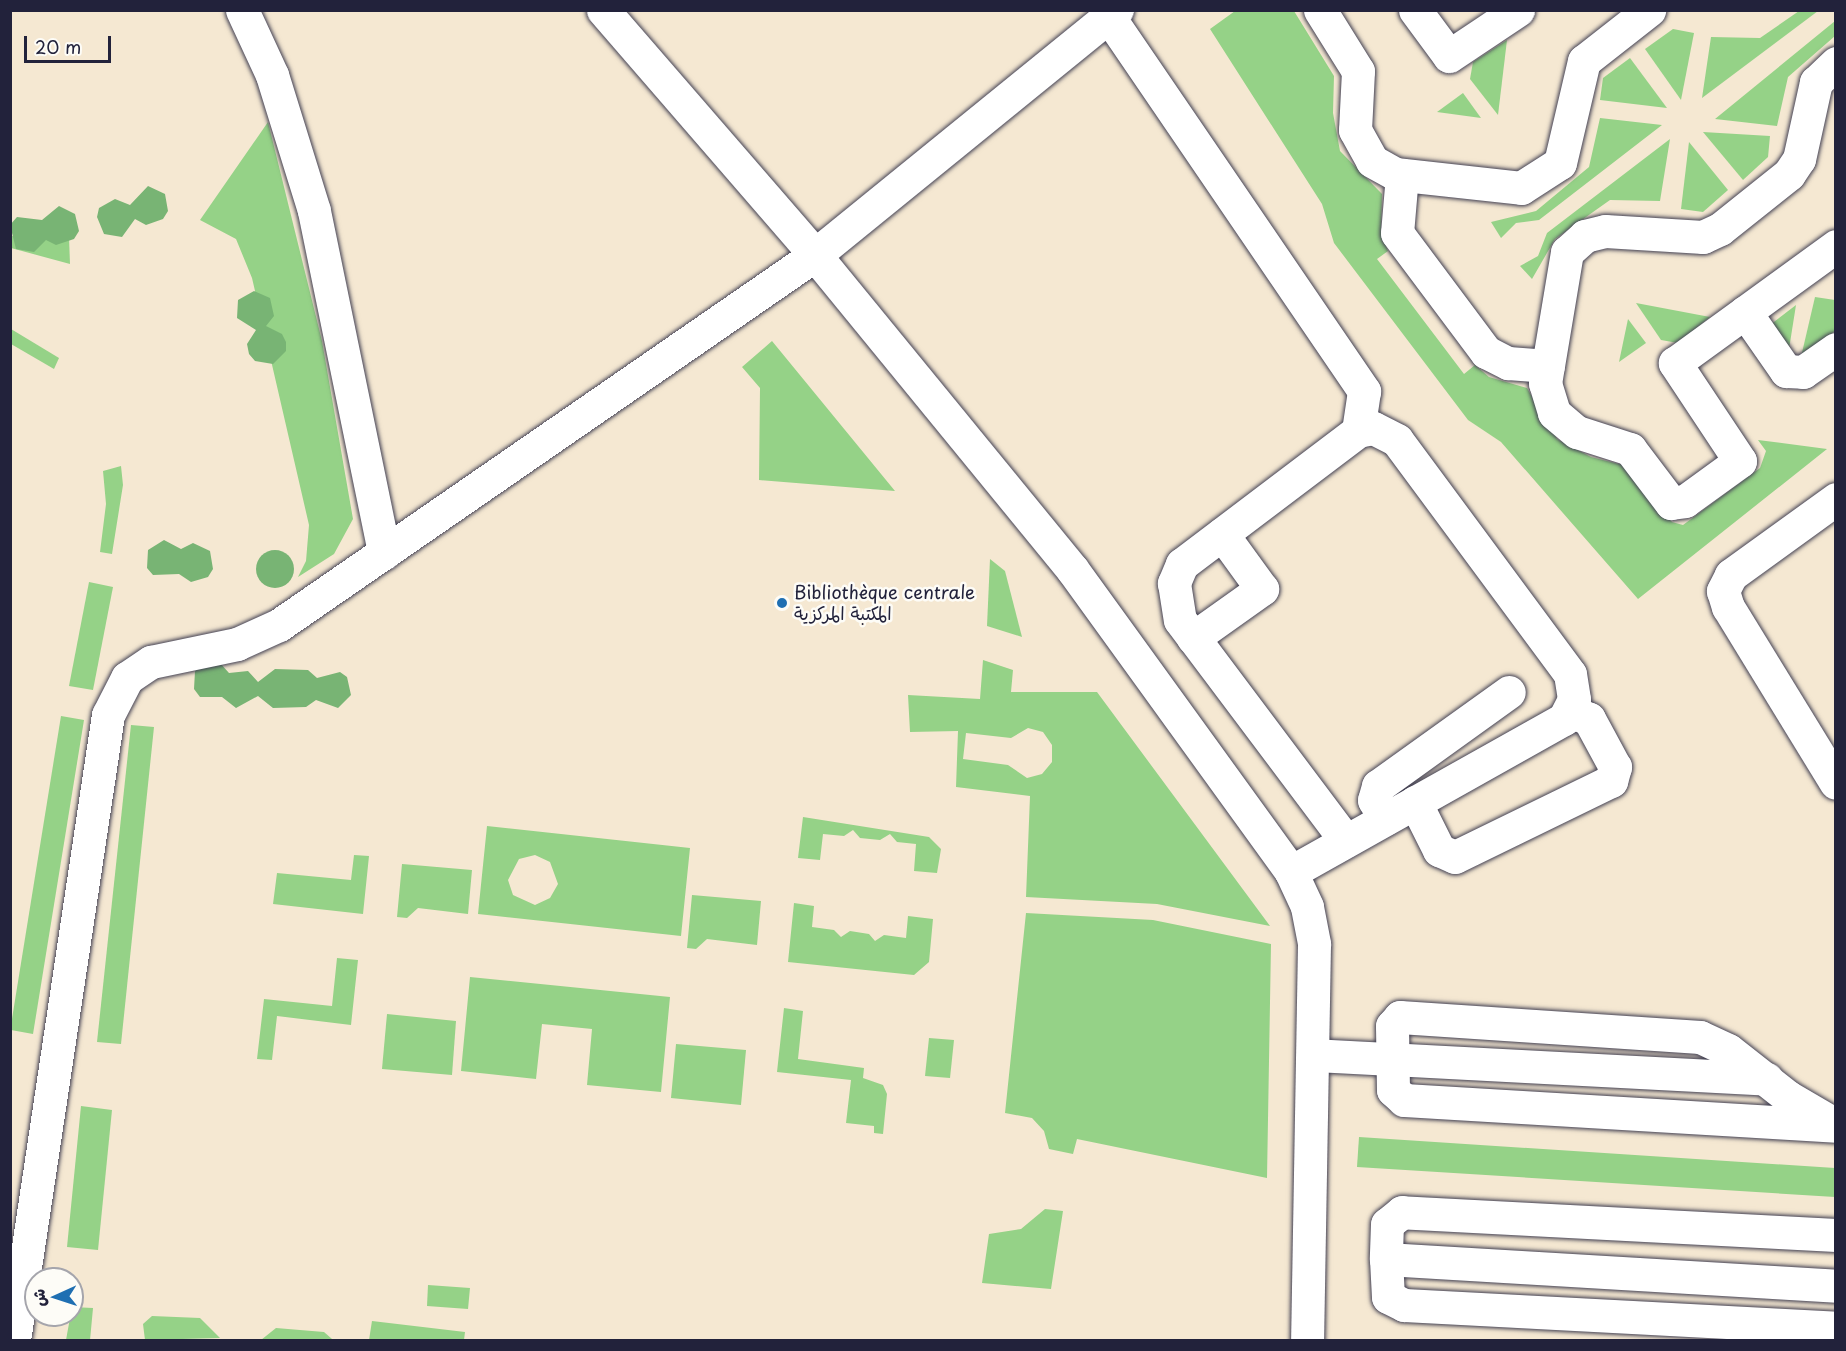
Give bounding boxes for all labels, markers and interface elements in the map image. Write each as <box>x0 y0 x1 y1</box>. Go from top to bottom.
scale bar <box>27 24 114 62</box>
text: 20 m <box>35 33 81 60</box>
place label: Bibliothèque centrale المكتبة المركزية <box>794 582 975 624</box>
marker: Bibliothèque centrale المكتبة المركزية <box>775 596 789 610</box>
north arrow <box>24 1267 84 1327</box>
text: ش <box>26 1288 50 1307</box>

